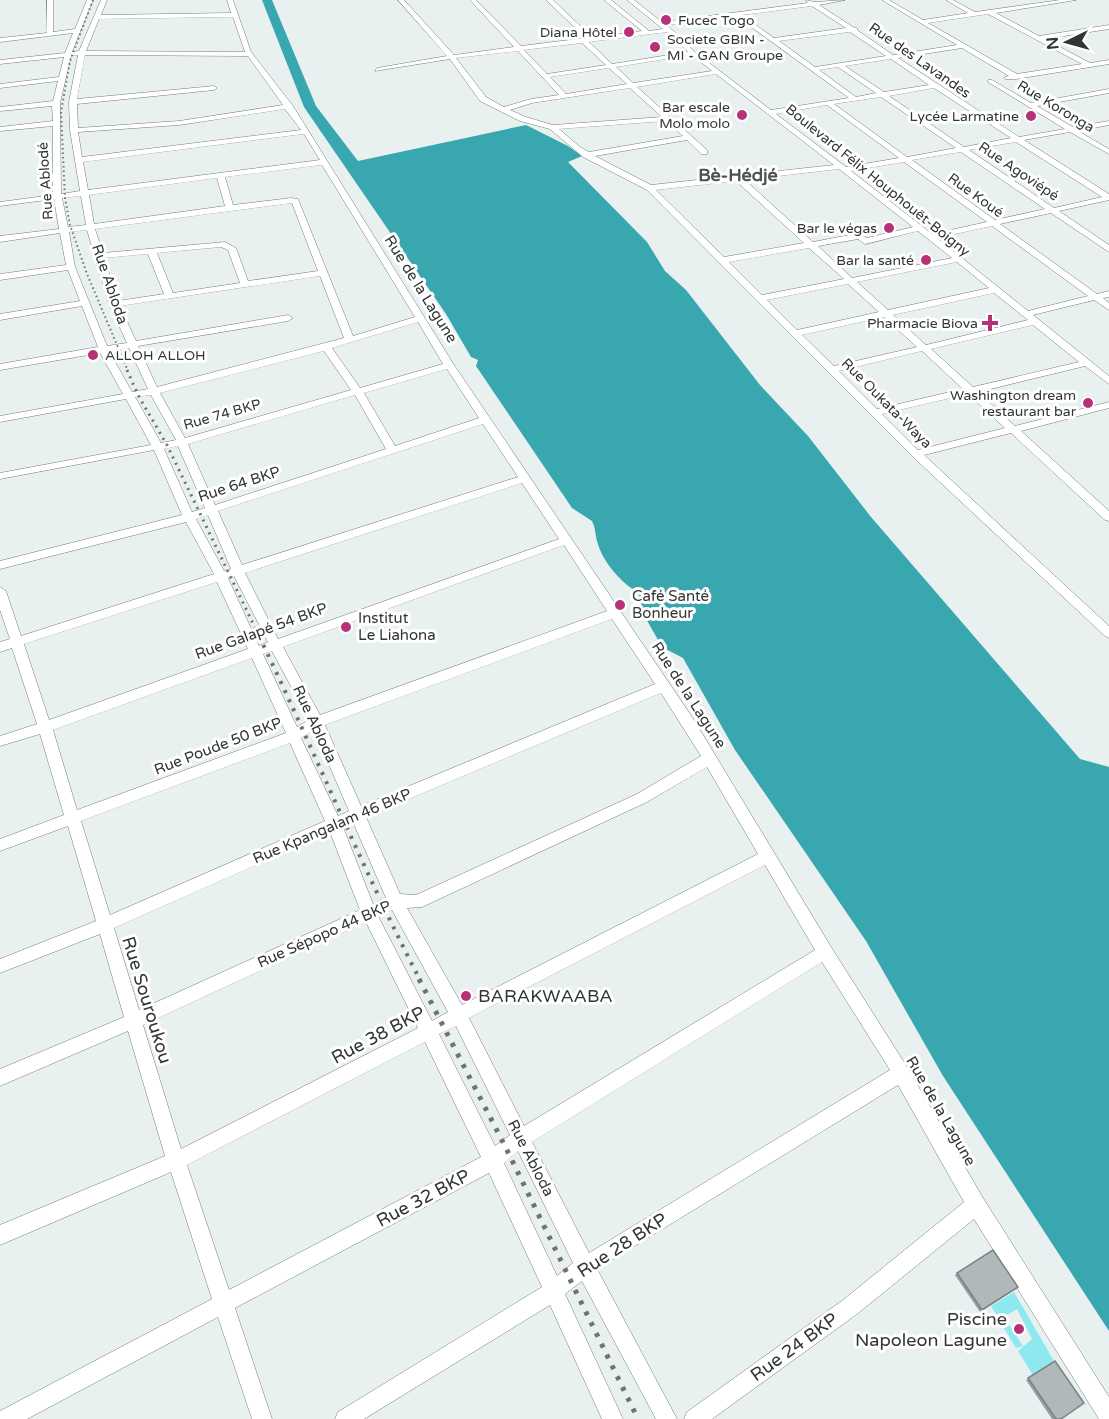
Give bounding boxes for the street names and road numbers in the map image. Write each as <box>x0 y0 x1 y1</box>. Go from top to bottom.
street label: Rue des Lavandes <box>866 19 974 102</box>
street label: Rue Koronga <box>1014 77 1097 136</box>
street label: Boulevard Félix Houphouët-Boigny <box>782 101 974 260</box>
street label: Rue Agoviépé <box>975 138 1062 205</box>
street label: Rue Ablodé <box>34 141 57 220</box>
street label: Rue Koué <box>945 170 1007 221</box>
street label: Rue de la Lagune <box>381 232 461 346</box>
street label: Rue Abloda <box>88 242 132 326</box>
street label: Rue Oukata-Waya <box>838 355 935 452</box>
street label: Rue 74 BKP <box>181 395 263 434</box>
street label: Rue 64 BKP <box>196 462 282 506</box>
street label: Rue Galapé 54 BKP <box>192 599 330 663</box>
street label: Rue de la Lagune <box>648 638 730 752</box>
street label: Rue Abloda <box>289 682 341 766</box>
street label: Rue Poude 50 BKP <box>152 713 284 779</box>
street label: Rue Kpangalam 46 BKP <box>250 784 414 868</box>
street label: Rue Sépopo 44 BKP <box>254 896 394 972</box>
street label: Rue Souroukou <box>117 934 177 1066</box>
street label: Rue 38 BKP <box>328 1001 428 1069</box>
street label: Rue de la Lagune <box>902 1053 980 1169</box>
street label: Rue Abloda <box>504 1117 558 1199</box>
street label: Rue 32 BKP <box>373 1164 473 1232</box>
street label: Rue 28 BKP <box>573 1208 671 1282</box>
street label: Rue 24 BKP <box>746 1308 842 1386</box>

